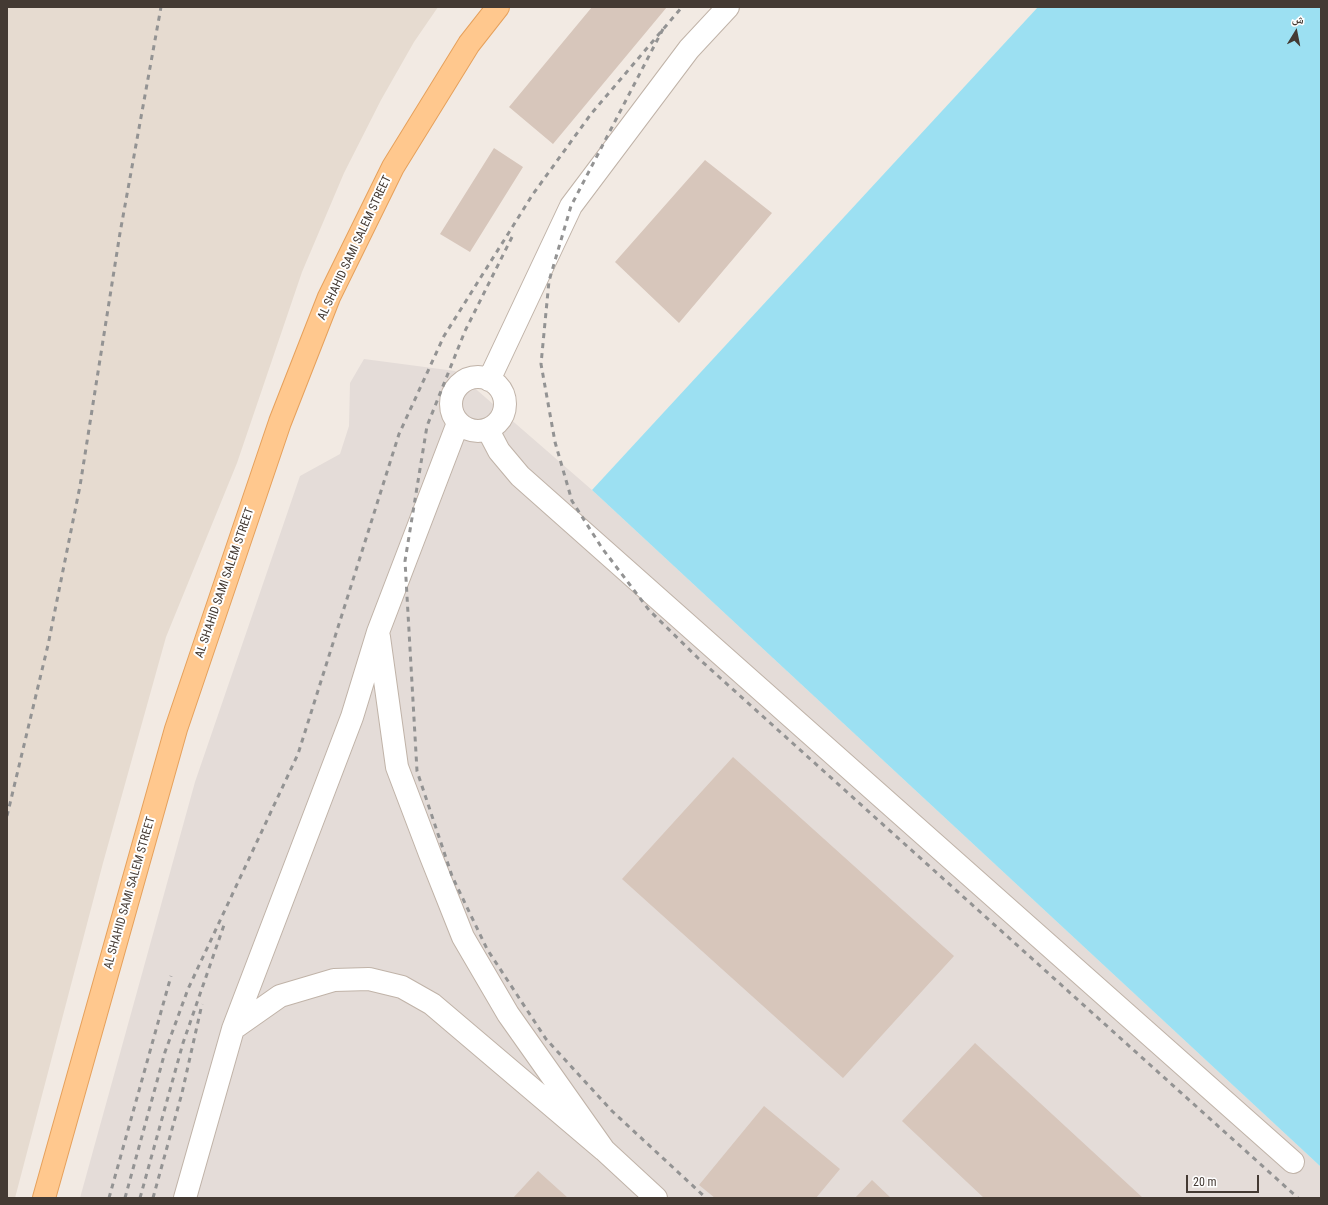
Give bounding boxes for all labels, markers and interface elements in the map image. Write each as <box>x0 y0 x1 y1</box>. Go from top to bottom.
north arrow <box>1276 12 1316 52</box>
text: ش <box>1291 12 1305 27</box>
street label: AL SHAHID SAMI SALEM STREET <box>315 173 395 323</box>
street label: AL SHAHID SAMI SALEM STREET <box>192 506 258 660</box>
street label: AL SHAHID SAMI SALEM STREET <box>101 815 159 971</box>
scale bar <box>1188 1167 1261 1193</box>
text: 20 m <box>1193 1175 1217 1189</box>

